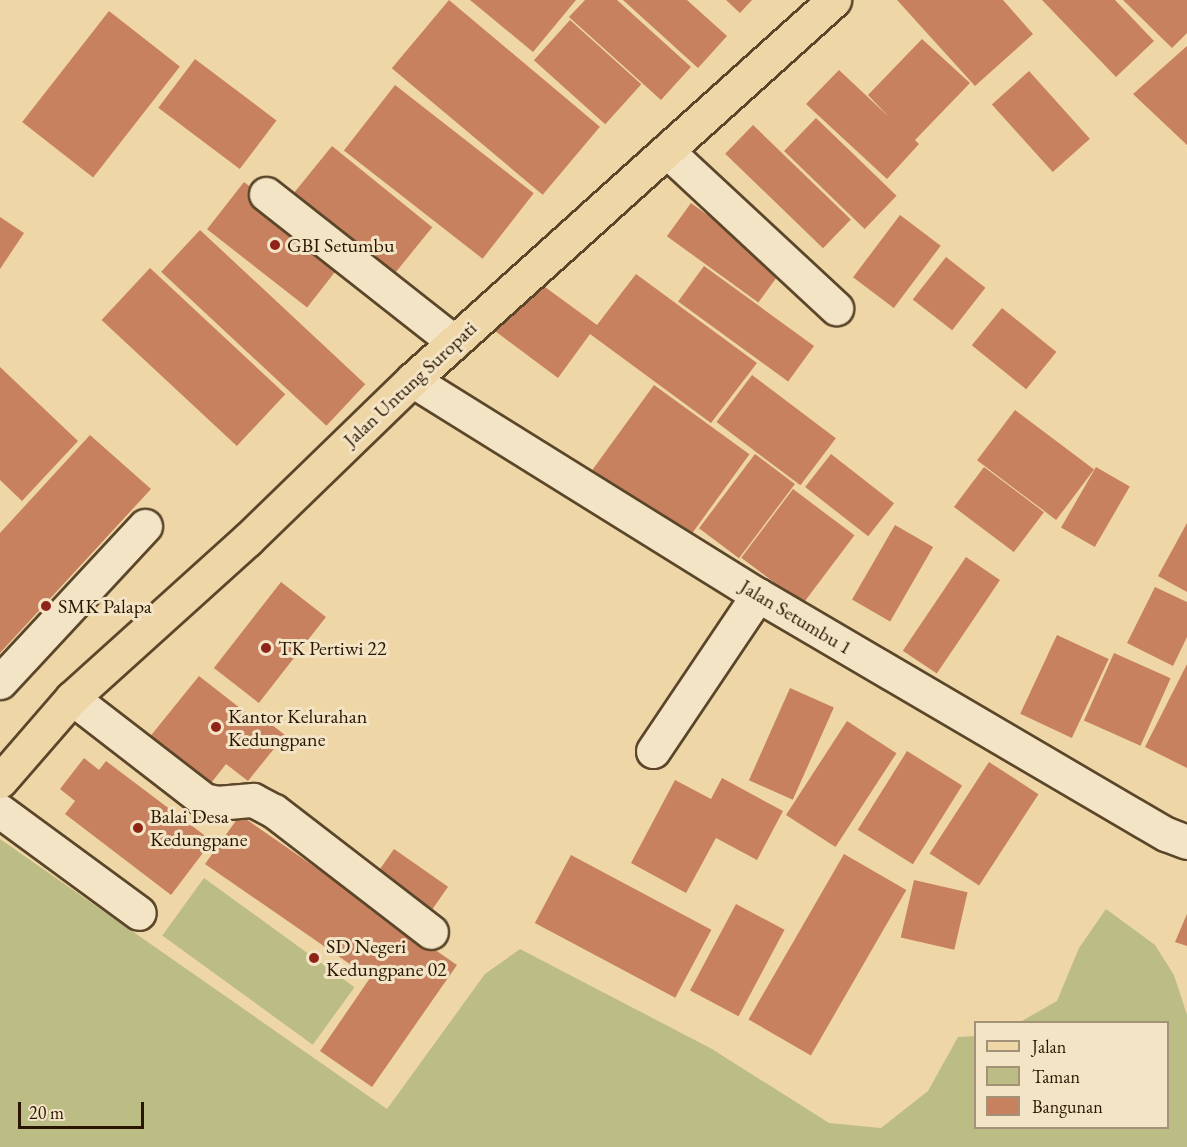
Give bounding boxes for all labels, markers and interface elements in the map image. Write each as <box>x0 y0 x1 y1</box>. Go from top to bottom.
place label: GBI Setumbu <box>287 233 394 257</box>
marker: GBI Setumbu <box>268 238 282 252</box>
street label: Jalan Untung Suropati <box>339 316 481 452</box>
street label: Jalan Setumbu 1 <box>736 574 856 660</box>
place label: SMK Palapa <box>58 594 152 618</box>
marker: SMK Palapa <box>39 599 53 613</box>
place label: TK Pertiwi 22 <box>278 636 387 660</box>
marker: TK Pertiwi 22 <box>259 641 273 655</box>
place label: Kantor Kelurahan Kedungpane <box>228 704 367 751</box>
marker: Kantor Kelurahan Kedungpane <box>209 720 223 734</box>
place label: Balai Desa Kedungpane <box>150 804 247 851</box>
marker: Balai Desa Kedungpane <box>131 821 145 835</box>
place label: SD Negeri Kedungpane 02 <box>326 934 447 981</box>
marker: SD Negeri Kedungpane 02 <box>307 951 321 965</box>
legend <box>974 1021 1169 1129</box>
text: Jalan <box>1032 1035 1066 1058</box>
text: Taman <box>1032 1065 1080 1088</box>
scale bar <box>21 1090 147 1128</box>
text: Bangunan <box>1032 1095 1103 1118</box>
text: 20 m <box>29 1101 64 1124</box>

